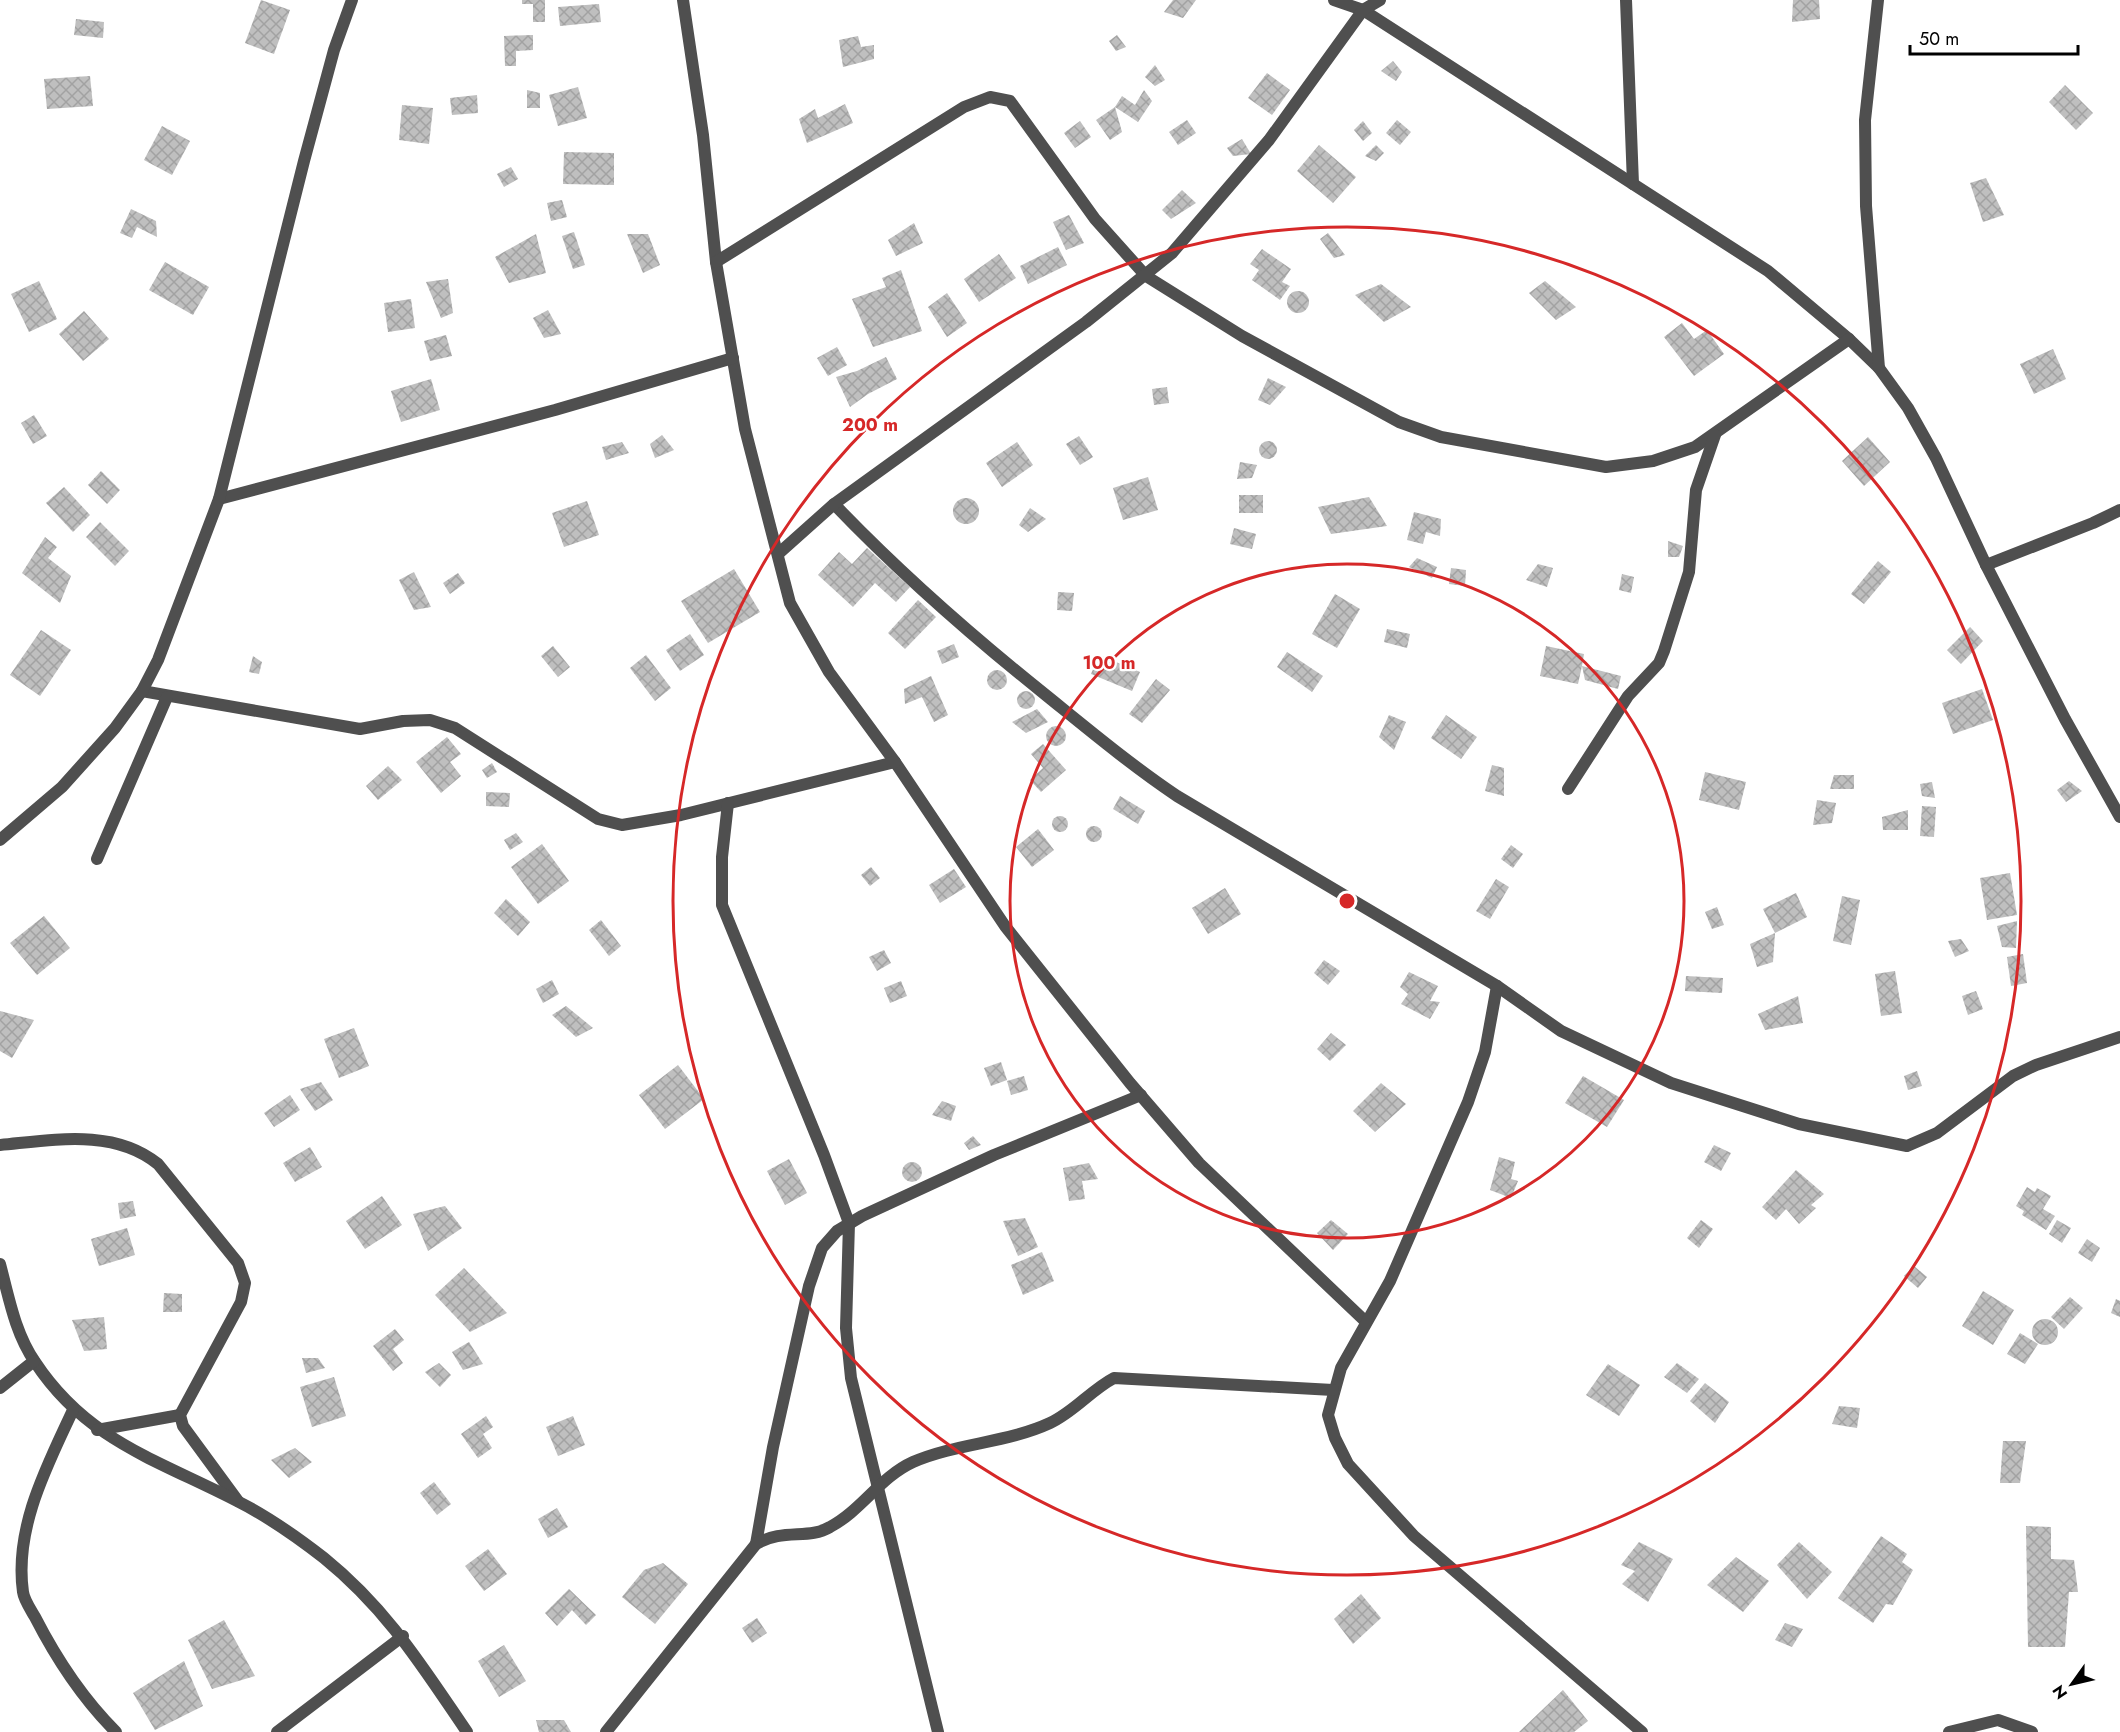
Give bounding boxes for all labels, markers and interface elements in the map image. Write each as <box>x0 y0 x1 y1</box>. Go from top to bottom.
scale bar <box>1910 18 2078 56</box>
text: 50 m <box>1919 26 1959 52</box>
text: 200 m <box>842 412 898 438</box>
text: 100 m <box>1082 650 1136 676</box>
centre of rings <box>1337 891 1357 911</box>
north arrow <box>2042 1654 2102 1714</box>
text: N <box>2047 1680 2073 1704</box>

